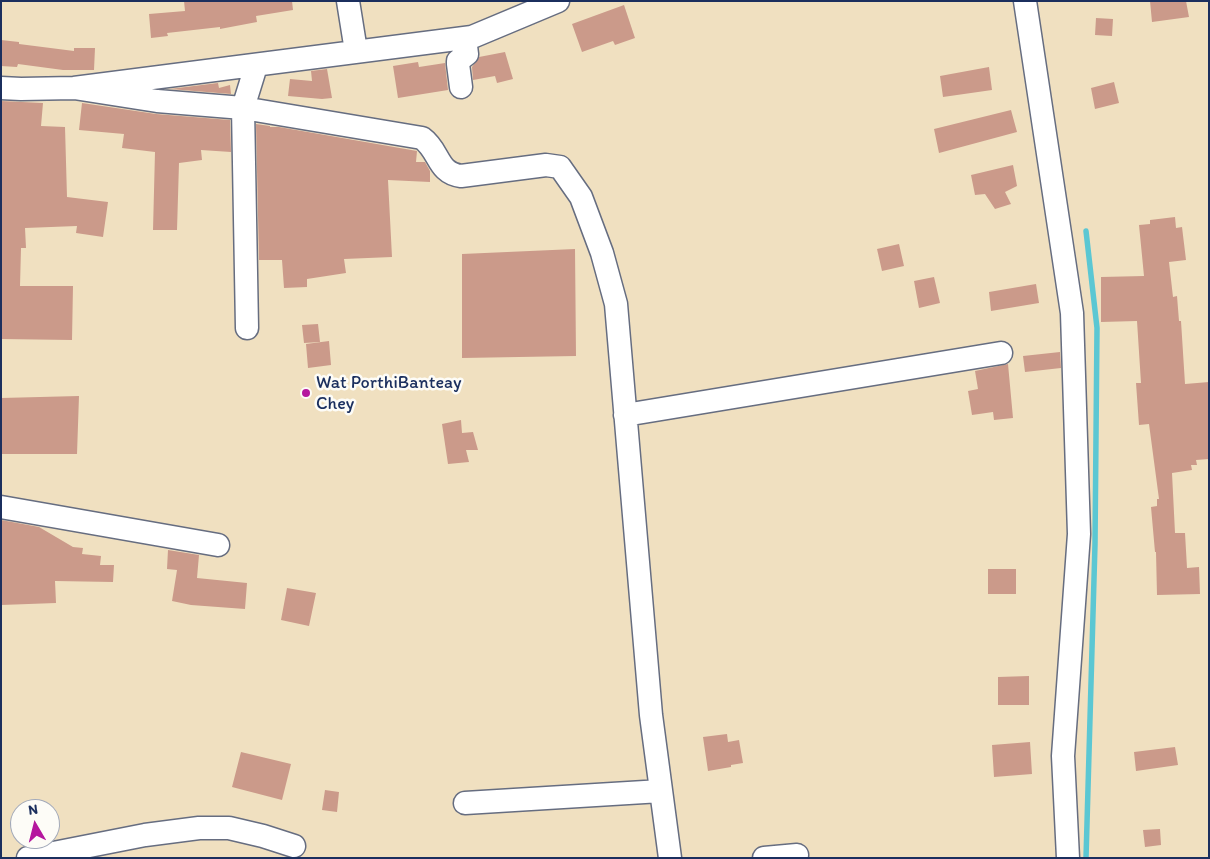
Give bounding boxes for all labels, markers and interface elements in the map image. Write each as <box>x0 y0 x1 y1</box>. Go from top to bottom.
place label: Wat PorthiBanteay Chey <box>316 372 461 414</box>
marker: Wat PorthiBanteay Chey <box>300 387 312 399</box>
north arrow <box>10 799 60 849</box>
text: N <box>27 801 39 819</box>

